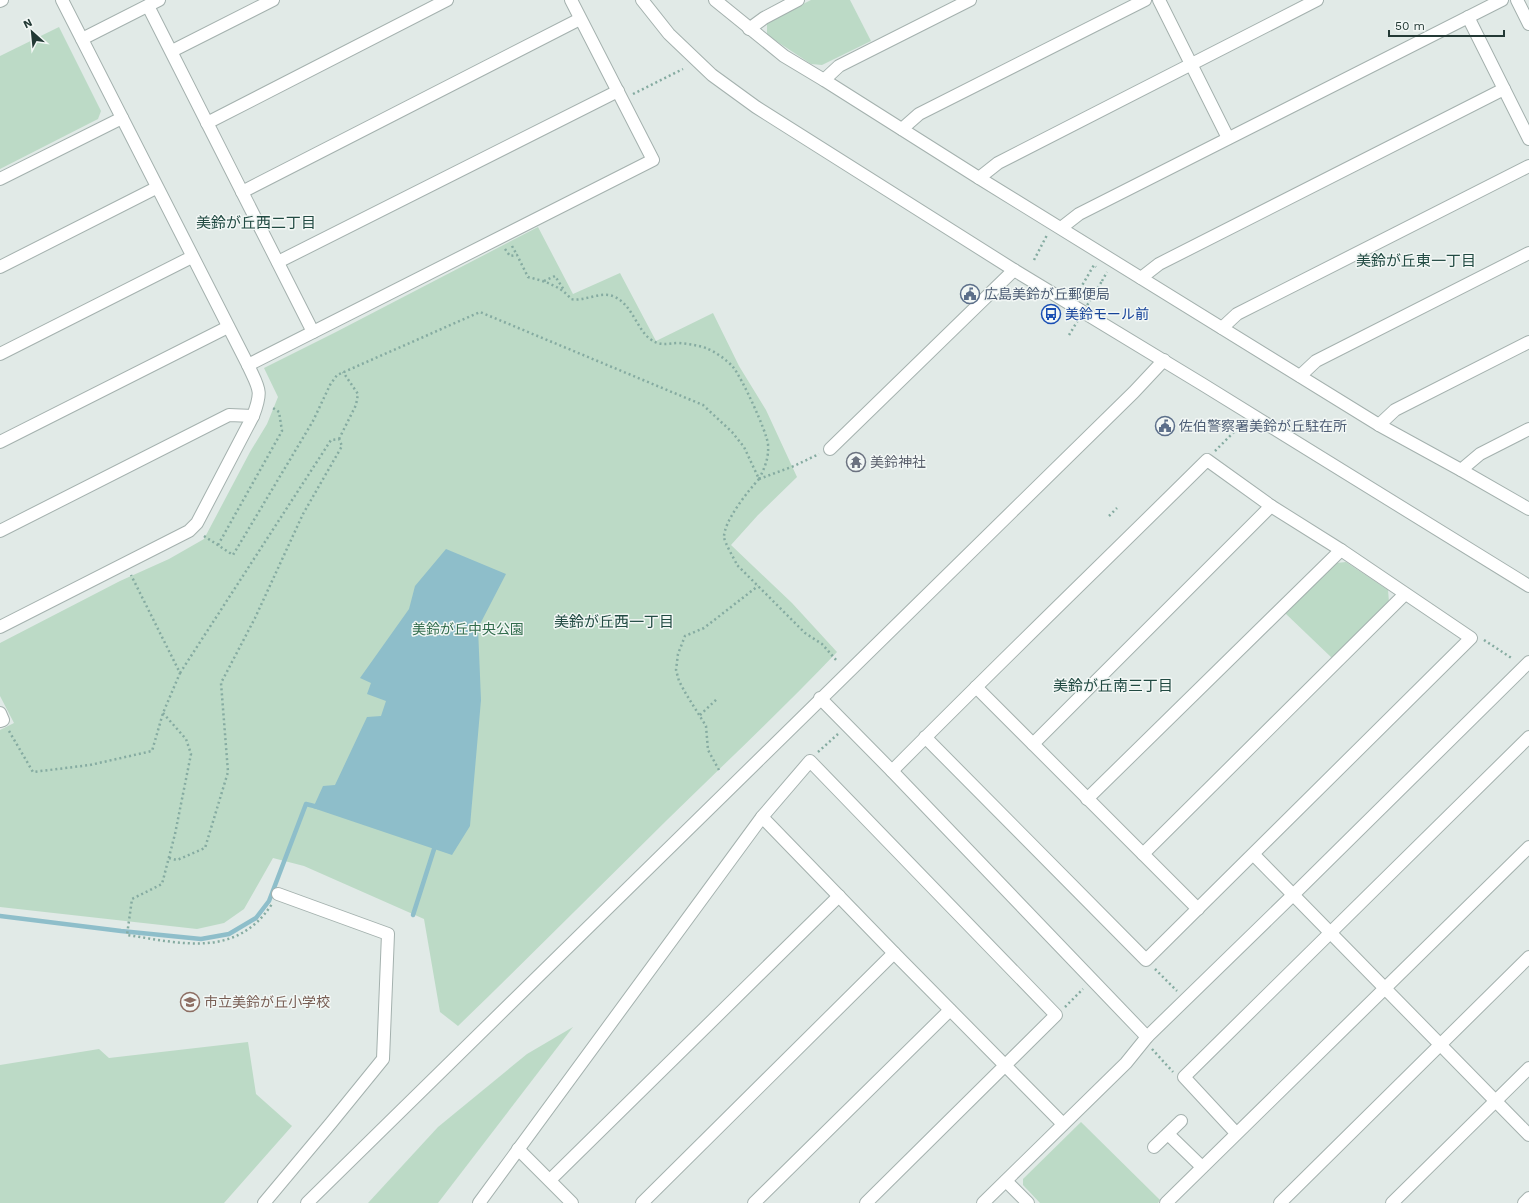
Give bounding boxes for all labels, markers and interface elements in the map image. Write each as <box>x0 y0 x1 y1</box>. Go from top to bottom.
north arrow <box>12 12 52 52</box>
scale bar <box>1389 12 1504 38</box>
text: N <box>21 16 34 31</box>
text: 50 m <box>1395 19 1425 33</box>
district label: 美鈴が丘西二丁目 <box>196 214 316 232</box>
district label: 美鈴が丘東一丁目 <box>1356 252 1476 270</box>
public building icon: 広島美鈴が丘郵便局 <box>959 283 981 305</box>
place label: 広島美鈴が丘郵便局 <box>984 286 1110 302</box>
bus stop icon: 美鈴モール前 <box>1040 303 1062 325</box>
place label: 美鈴モール前 <box>1065 306 1149 322</box>
public building icon: 佐伯警察署美鈴が丘駐在所 <box>1154 415 1176 437</box>
place label: 佐伯警察署美鈴が丘駐在所 <box>1179 418 1347 434</box>
temple icon: 美鈴神社 <box>845 451 867 473</box>
place label: 美鈴神社 <box>870 454 926 470</box>
district label: 美鈴が丘西一丁目 <box>554 613 674 631</box>
park label: 美鈴が丘中央公園 <box>412 621 524 637</box>
district label: 美鈴が丘南三丁目 <box>1053 677 1173 695</box>
school or university icon: 市立美鈴が丘小学校 <box>179 991 201 1013</box>
place label: 市立美鈴が丘小学校 <box>204 994 330 1010</box>

